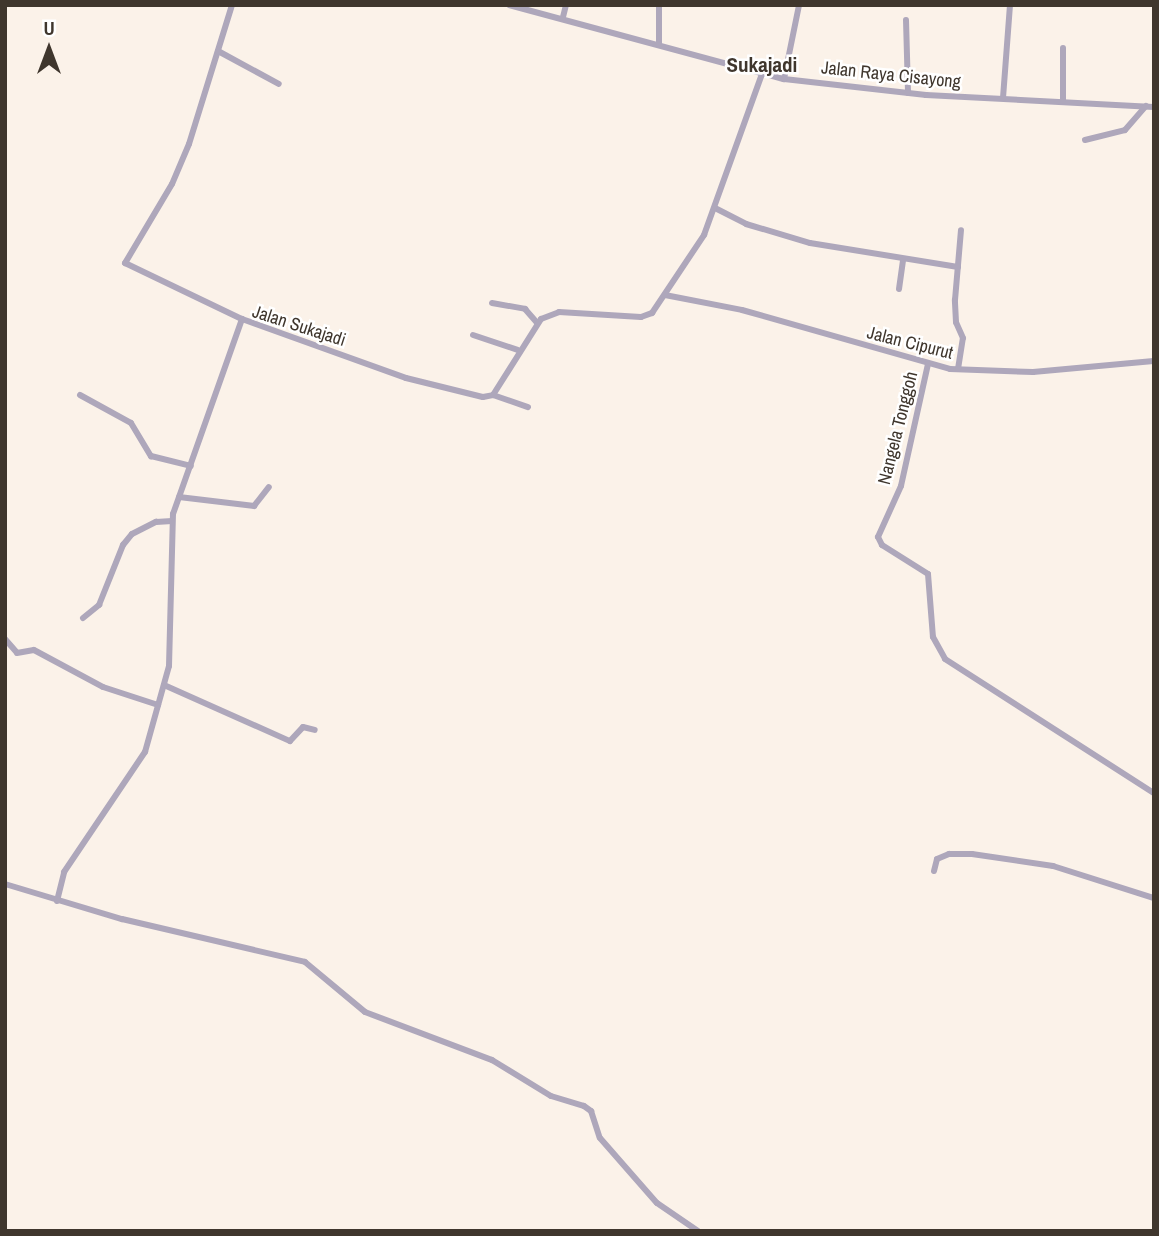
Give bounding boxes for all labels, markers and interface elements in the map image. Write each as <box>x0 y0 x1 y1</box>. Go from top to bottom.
north arrow <box>14 14 84 84</box>
text: U <box>43 15 55 41</box>
district label: Sukajadi <box>727 52 797 78</box>
street label: Jalan Raya Cisayong <box>820 57 962 93</box>
street label: Jalan Sukajadi <box>250 301 348 351</box>
street label: Jalan Cipurut <box>865 322 955 364</box>
street label: Nangela Tonggoh <box>874 369 922 487</box>

